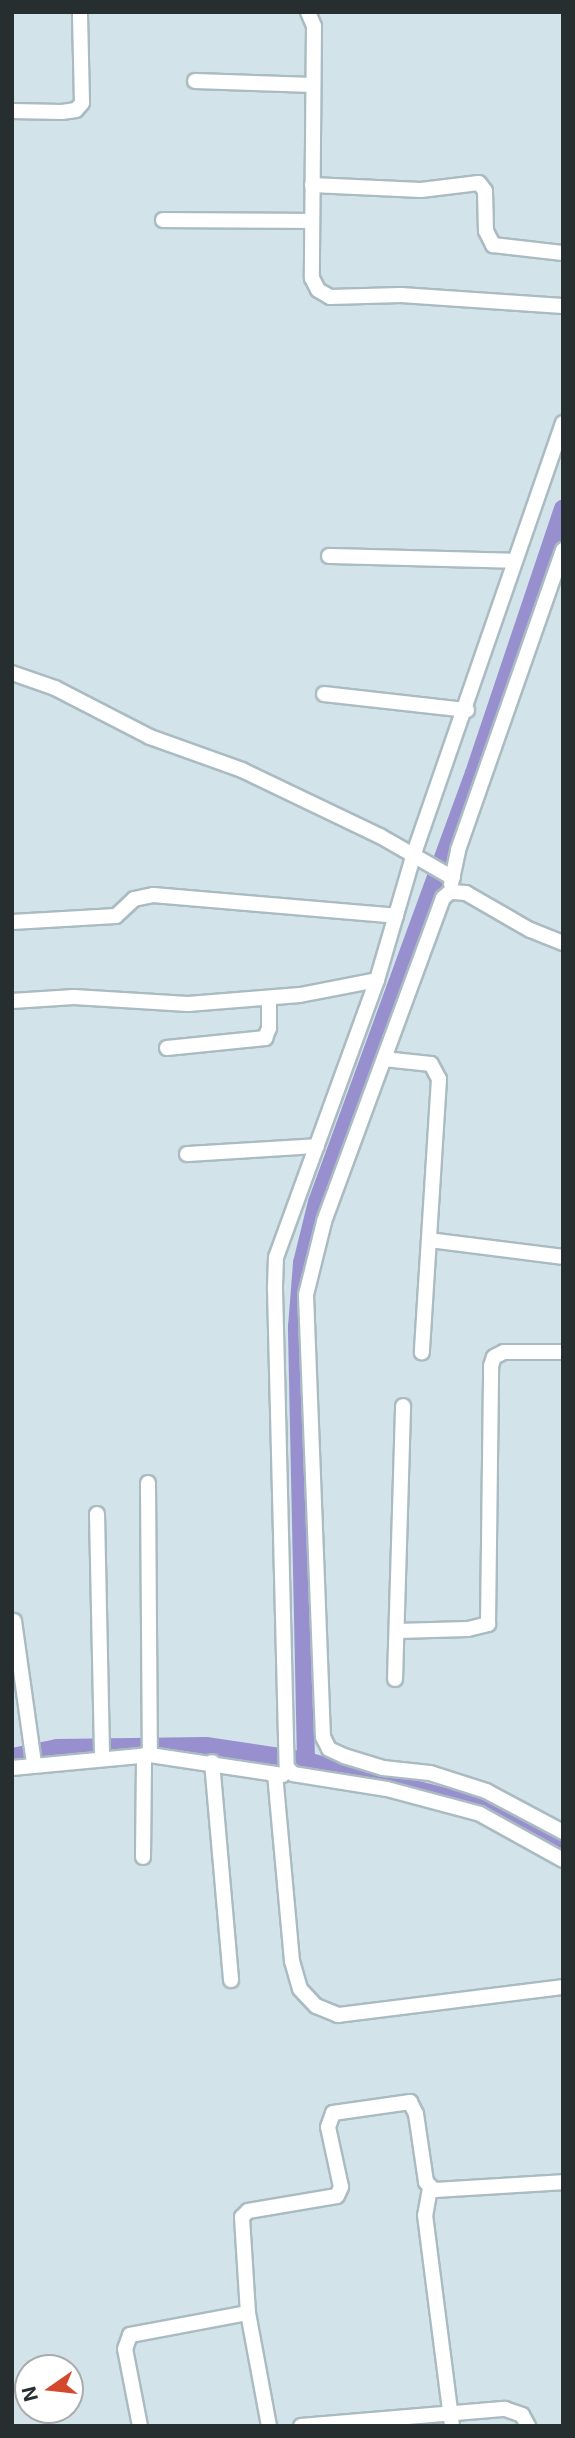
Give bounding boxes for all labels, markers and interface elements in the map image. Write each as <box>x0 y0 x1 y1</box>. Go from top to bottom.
north arrow <box>14 2354 84 2424</box>
text: N <box>17 2384 43 2404</box>

